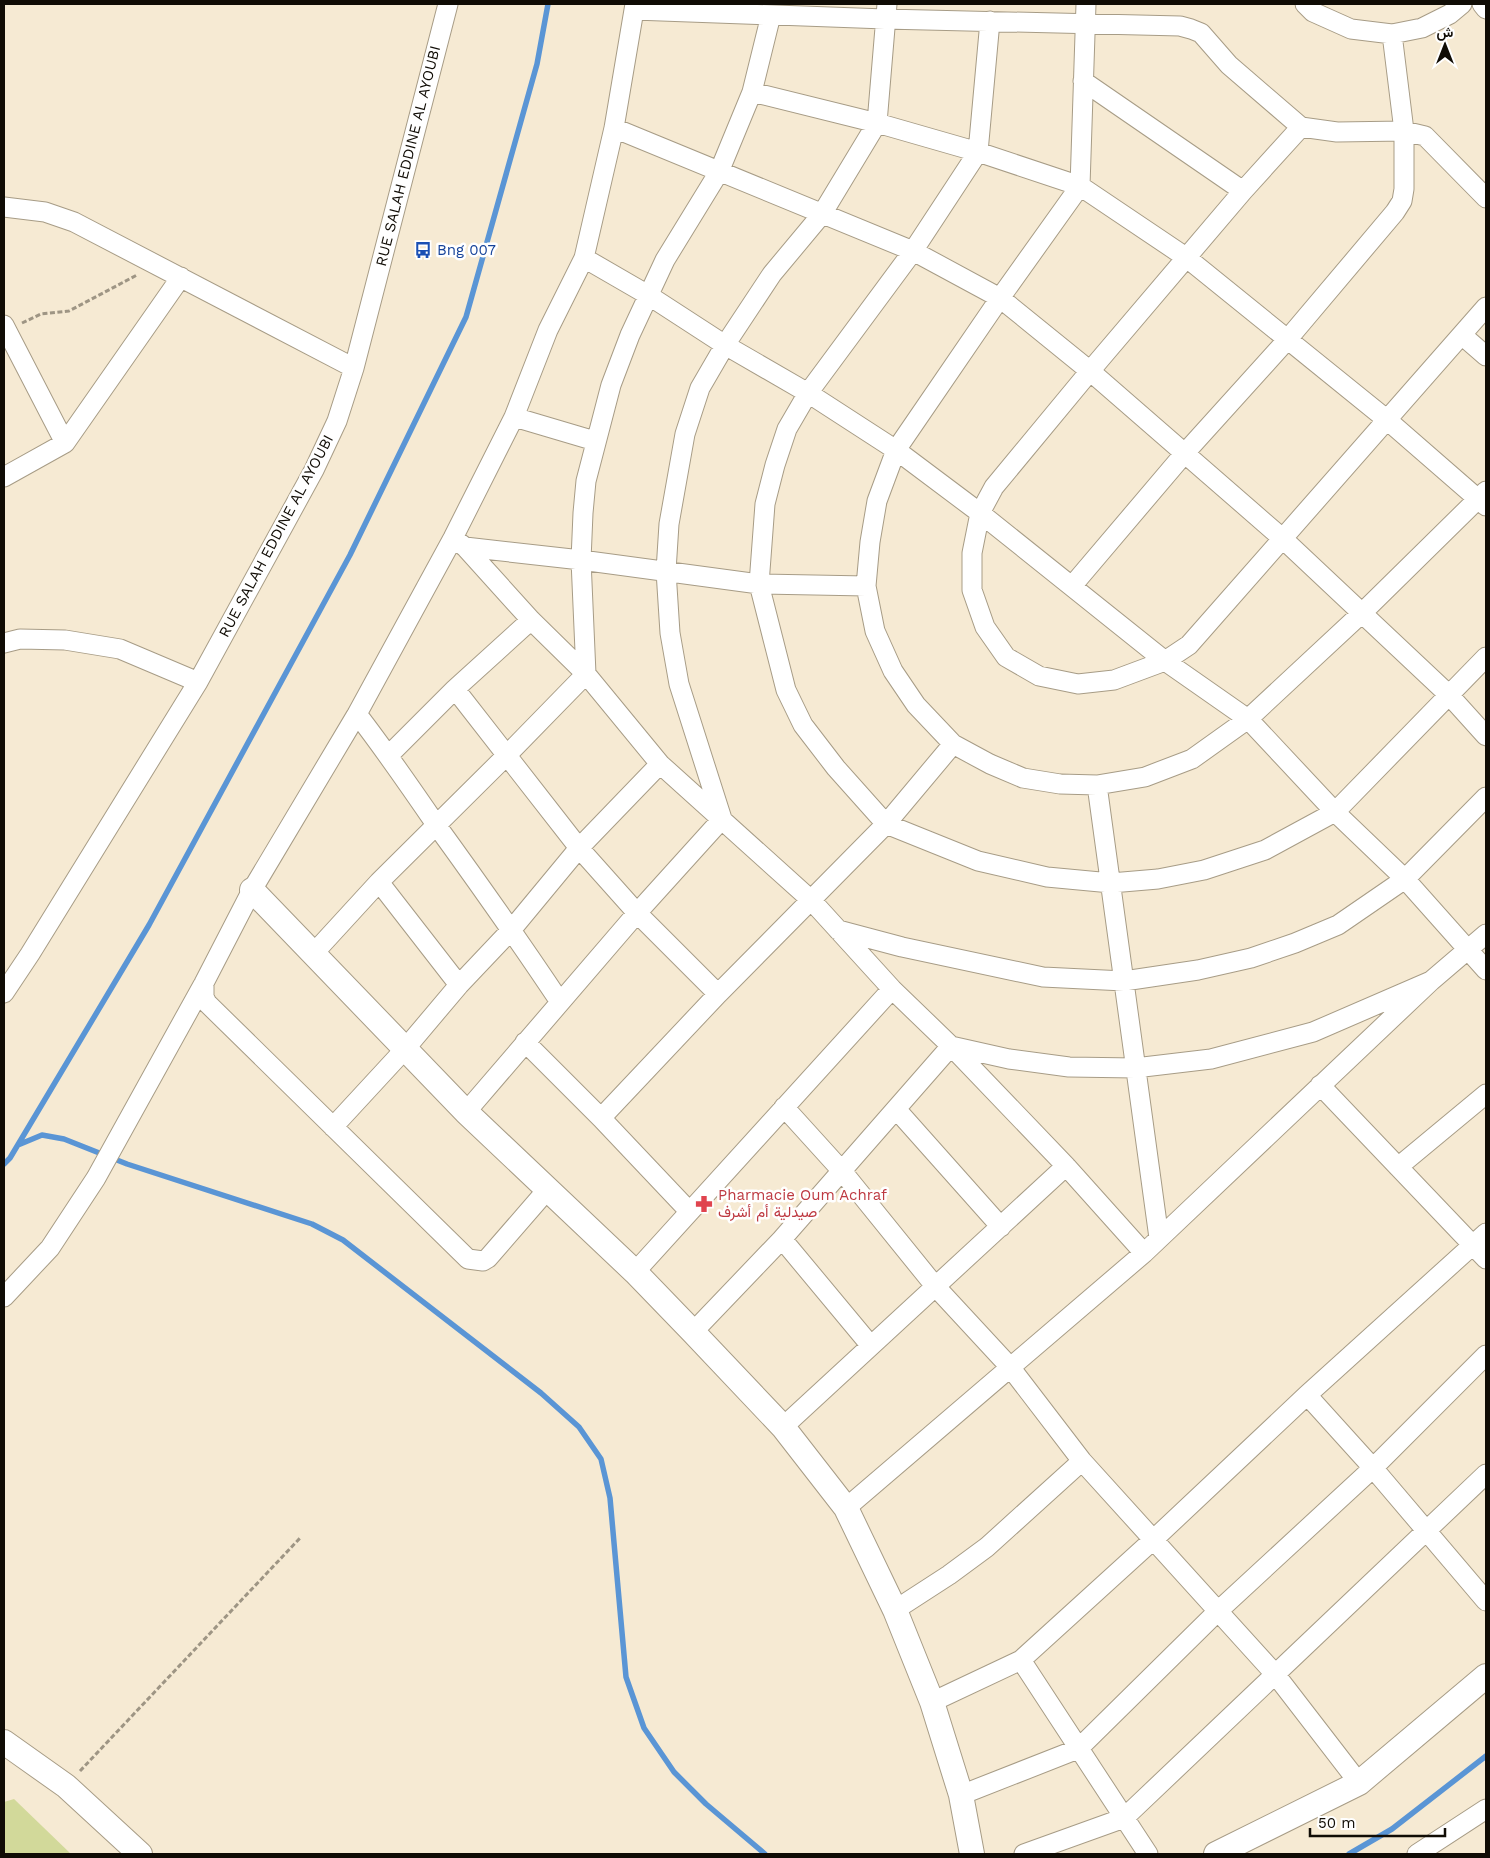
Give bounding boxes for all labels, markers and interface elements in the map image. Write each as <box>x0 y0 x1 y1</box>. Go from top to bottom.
north arrow <box>1420 20 1470 70</box>
text: ش <box>1437 24 1454 41</box>
street label: RUE SALAH EDDINE AL AYOUBI <box>372 44 444 268</box>
bus stop icon: Bng 007 <box>413 240 433 260</box>
place label: Bng 007 <box>437 241 496 259</box>
street label: RUE SALAH EDDINE AL AYOUBI <box>215 432 337 640</box>
place label: Pharmacie Oum Achraf صيدلية أم أشرف <box>718 1186 887 1222</box>
pharmacy icon: Pharmacie Oum Achraf صيدلية أم أشرف <box>694 1194 714 1214</box>
scale bar <box>1310 1806 1445 1838</box>
text: 50 m <box>1318 1814 1355 1832</box>

